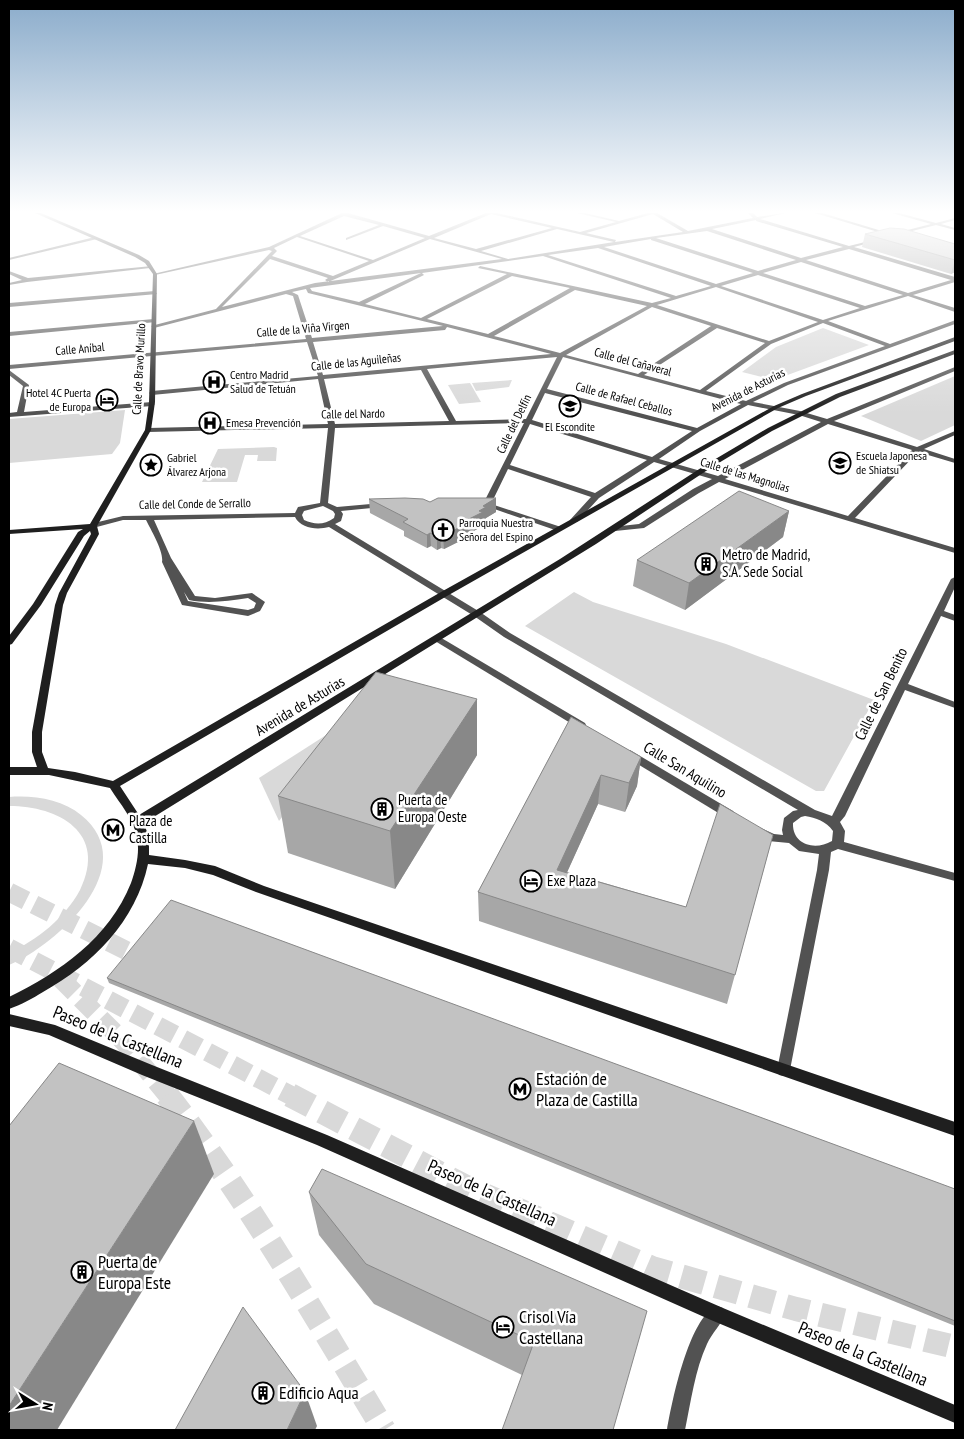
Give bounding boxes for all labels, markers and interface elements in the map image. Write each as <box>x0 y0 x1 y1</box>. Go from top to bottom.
street label: Calle de la Viña Virgen <box>256 317 350 340</box>
street label: Calle de Bravo Murillo <box>129 323 148 415</box>
street label: Calle Aníbal <box>55 339 105 358</box>
street label: Calle del Cañaveral <box>593 344 674 379</box>
street label: Calle de las Aguileñas <box>310 349 402 374</box>
street label: Avenida de Asturias <box>708 365 787 415</box>
place label: Centro Madrid Salud de Tetuán <box>230 367 296 396</box>
hospital icon: Centro Madrid Salud de Tetuán <box>202 370 226 394</box>
street label: Calle de Rafael Ceballos <box>574 378 674 419</box>
place label: Hotel 4C Puerta de Europa <box>26 385 91 414</box>
hotel icon: Hotel 4C Puerta de Europa <box>95 388 119 412</box>
street label: Calle del Delfín <box>493 392 534 456</box>
school or university icon: El Escondite <box>558 394 582 418</box>
street label: Calle del Nardo <box>321 405 385 422</box>
hospital icon: Emesa Prevención <box>198 411 222 435</box>
place label: Emesa Prevención <box>226 415 301 430</box>
place label: El Escondite <box>545 419 595 434</box>
place label: Escuela Japonesa de Shiatsu <box>856 448 927 477</box>
place label: Gabriel Álvarez Arjona <box>167 450 226 479</box>
school or university icon: Escuela Japonesa de Shiatsu <box>828 451 852 475</box>
place icon: Gabriel Álvarez Arjona <box>139 453 163 477</box>
street label: Calle de las Magnolias <box>699 454 792 495</box>
street label: Calle del Conde de Serrallo <box>139 495 251 512</box>
place label: Parroquia Nuestra Señora del Espino <box>459 515 533 544</box>
church icon: Parroquia Nuestra Señora del Espino <box>431 518 455 542</box>
place label: Metro de Madrid, S.A. Sede Social <box>722 545 810 581</box>
building icon: Metro de Madrid, S.A. Sede Social <box>694 552 718 576</box>
street label: Calle de San Benito <box>850 644 911 743</box>
street label: Avenida de Asturias <box>252 671 348 740</box>
street label: Calle San Aquilino <box>640 737 730 802</box>
place label: Puerta de Europa Oeste <box>398 790 467 826</box>
building icon: Puerta de Europa Oeste <box>370 797 394 821</box>
place label: Plaza de Castilla <box>129 811 173 847</box>
metro station icon: Plaza de Castilla <box>101 818 125 842</box>
hotel icon: Exe Plaza <box>519 869 543 893</box>
place label: Exe Plaza <box>547 871 596 890</box>
street label: Paseo de la Castellana <box>50 1000 187 1073</box>
place label: Estación de Plaza de Castilla <box>536 1067 638 1111</box>
metro station icon: Estación de Plaza de Castilla <box>508 1077 532 1101</box>
street label: Paseo de la Castellana <box>424 1154 560 1231</box>
place label: Puerta de Europa Este <box>98 1250 171 1294</box>
building icon: Puerta de Europa Este <box>70 1260 94 1284</box>
place label: Crisol Vía Castellana <box>519 1305 583 1349</box>
hotel icon: Crisol Vía Castellana <box>491 1315 515 1339</box>
street label: Paseo de la Castellana <box>795 1316 931 1391</box>
north arrow <box>10 1379 60 1429</box>
building icon: Edificio Aqua <box>251 1381 275 1405</box>
place label: Edificio Aqua <box>279 1381 359 1404</box>
text: N <box>38 1401 57 1412</box>

